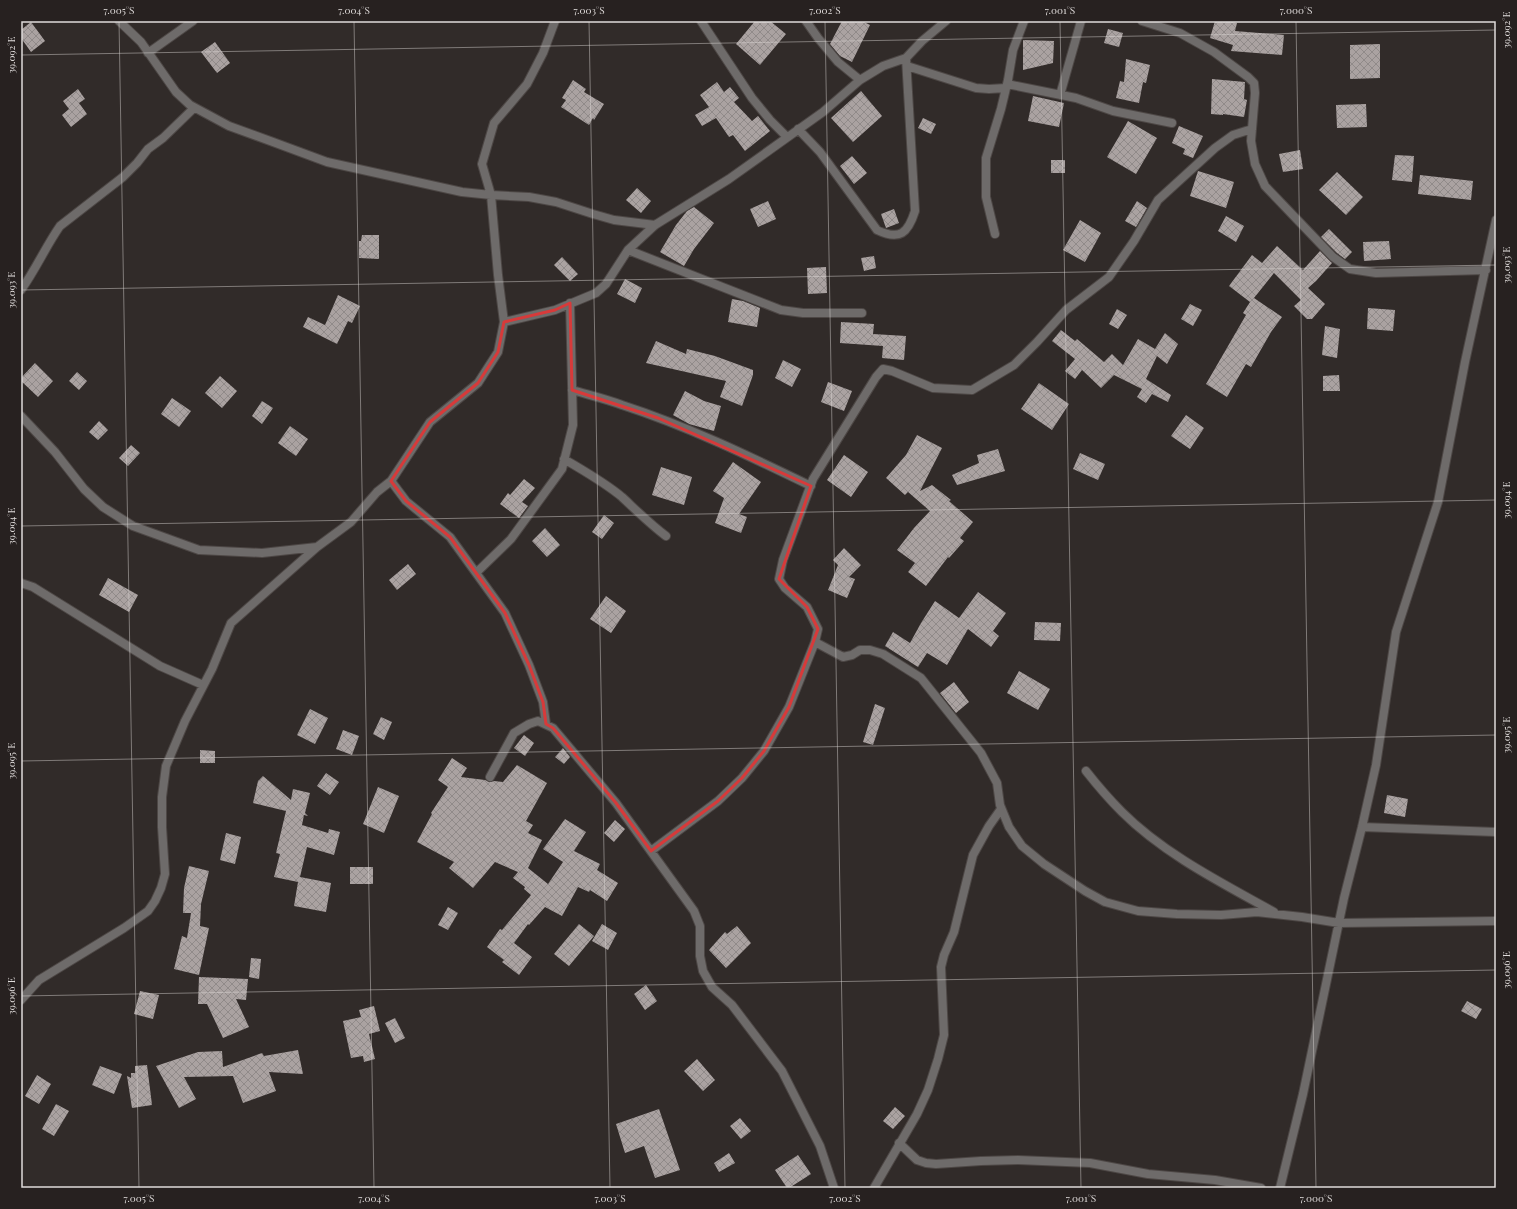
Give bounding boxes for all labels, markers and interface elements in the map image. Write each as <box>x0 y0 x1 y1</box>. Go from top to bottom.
text: 7.005°S <box>104 3 135 17</box>
text: 7.004°S <box>338 3 370 17</box>
text: 7.003°S <box>573 3 605 17</box>
text: 7.002°S <box>809 3 841 17</box>
text: 7.001°S <box>1045 3 1075 17</box>
text: 7.000°S <box>1280 3 1312 17</box>
text: 39.092°E <box>1499 11 1513 49</box>
text: 39.092°E <box>4 36 18 74</box>
text: 39.093°E <box>1499 247 1513 283</box>
text: 39.093°E <box>4 272 18 308</box>
text: 39.094°E <box>1499 481 1513 519</box>
text: 39.094°E <box>4 507 18 545</box>
text: 39.095°E <box>1499 717 1513 753</box>
text: 39.095°E <box>4 743 18 779</box>
text: 39.096°E <box>1499 951 1513 989</box>
text: 39.096°E <box>4 977 18 1015</box>
text: 7.005°S <box>124 1191 155 1205</box>
text: 7.004°S <box>358 1191 390 1205</box>
text: 7.003°S <box>594 1191 626 1205</box>
text: 7.002°S <box>829 1191 861 1205</box>
text: 7.001°S <box>1066 1191 1096 1205</box>
text: 7.000°S <box>1300 1191 1332 1205</box>

